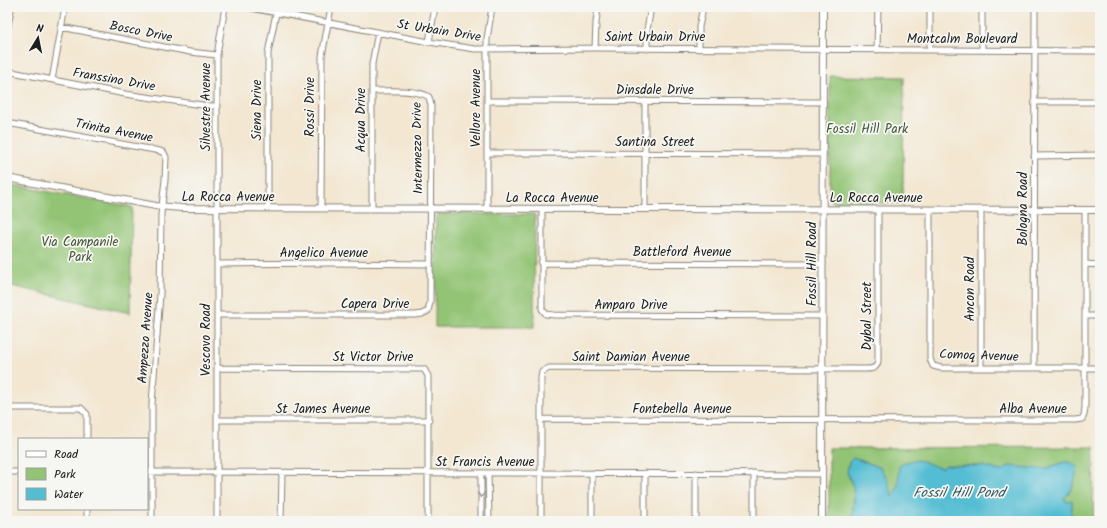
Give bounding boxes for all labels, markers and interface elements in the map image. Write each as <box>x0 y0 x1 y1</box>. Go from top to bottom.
street label: St Urbain Drive <box>396 14 483 48</box>
street label: Bosco Drive <box>108 16 174 48</box>
north arrow <box>18 18 58 58</box>
text: N <box>35 20 45 39</box>
street label: Saint Urbain Drive <box>605 27 705 48</box>
street label: Montcalm Boulevard <box>907 29 1018 50</box>
street label: Franssino Drive <box>71 62 157 98</box>
street label: Silvestre Avenue <box>196 62 217 151</box>
street label: Vellore Avenue <box>466 69 487 147</box>
street label: Rossi Drive <box>300 77 321 137</box>
street label: Siena Drive <box>247 79 268 141</box>
street label: Dinsdale Drive <box>616 80 694 101</box>
street label: Acqua Drive <box>351 88 372 152</box>
street label: Intermezzo Drive <box>407 102 429 194</box>
street label: Trinita Avenue <box>73 113 155 149</box>
park label: Fossil Hill Park <box>826 119 909 140</box>
street label: Santina Street <box>615 132 696 153</box>
street label: Bologna Road <box>1013 172 1034 246</box>
street label: La Rocca Avenue <box>181 187 275 208</box>
street label: La Rocca Avenue <box>505 188 599 209</box>
street label: La Rocca Avenue <box>829 188 923 209</box>
street label: Fossil Hill Road <box>802 221 823 306</box>
park label: Via Campanile Park <box>42 232 119 268</box>
street label: Battleford Avenue <box>633 242 731 263</box>
street label: Angelico Avenue <box>280 243 368 264</box>
street label: Ancon Road <box>960 256 981 321</box>
street label: Dybal Street <box>857 281 878 350</box>
street label: Ampezzo Avenue <box>132 292 160 384</box>
street label: Capera Drive <box>341 294 409 315</box>
street label: Amparo Drive <box>594 295 668 316</box>
street label: Vescovo Road <box>196 303 217 376</box>
street label: Comoq Avenue <box>939 344 1019 368</box>
street label: St Victor Drive <box>333 347 413 368</box>
street label: Saint Damian Avenue <box>572 347 690 368</box>
street label: St James Avenue <box>276 399 370 420</box>
street label: Fontebella Avenue <box>632 399 732 420</box>
street label: Alba Avenue <box>999 399 1067 420</box>
legend <box>18 438 148 510</box>
text: Road <box>54 445 79 464</box>
street label: St Francis Avenue <box>435 452 535 473</box>
text: Park <box>54 465 76 484</box>
water label: Fossil Hill Pond <box>913 482 1008 504</box>
text: Water <box>54 485 84 504</box>
one-way arrow <box>477 492 485 498</box>

